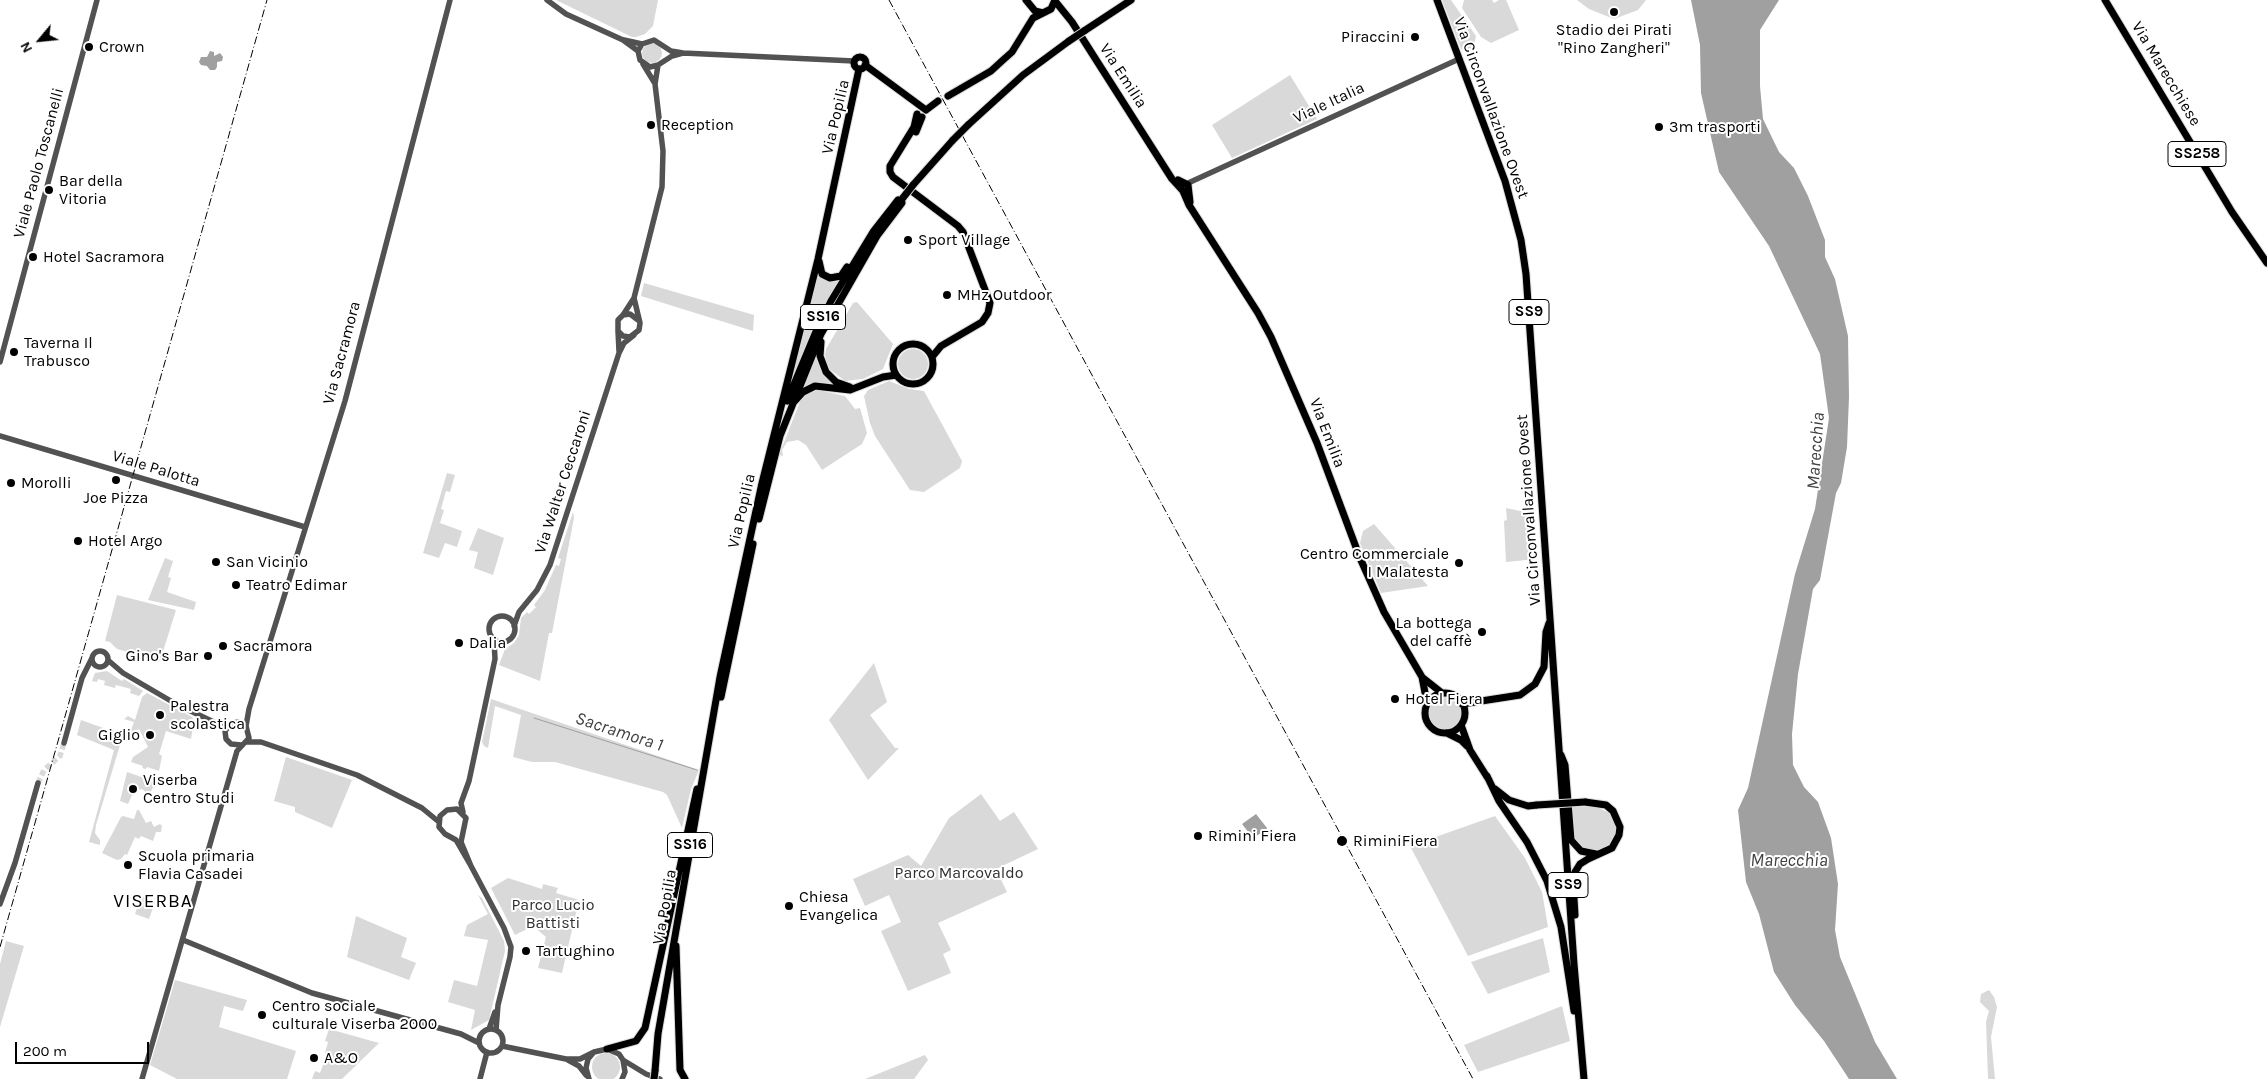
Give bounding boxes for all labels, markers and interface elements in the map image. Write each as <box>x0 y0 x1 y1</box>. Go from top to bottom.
marker: Stadio dei Pirati "Rino Zangheri" <box>1608 6 1620 18</box>
north arrow <box>15 15 65 65</box>
street label: Via Circonvallazione Ovest <box>1449 15 1533 201</box>
street label: Via Marecchiese <box>2127 18 2205 130</box>
place label: Stadio dei Pirati "Rino Zangheri" <box>1556 20 1672 58</box>
place label: Piraccini <box>1341 27 1405 47</box>
marker: Piraccini <box>1409 31 1421 43</box>
place label: Crown <box>99 37 145 57</box>
text: N <box>16 39 36 56</box>
street label: Via Emilia <box>1095 40 1151 112</box>
marker: Crown <box>83 41 95 53</box>
street label: Via Popilia <box>818 78 854 156</box>
street label: Viale Italia <box>1290 78 1368 128</box>
street label: Viale Paolo Toscanelli <box>10 86 68 240</box>
place label: Reception <box>661 115 734 135</box>
place label: 3m trasporti <box>1669 117 1761 137</box>
marker: Reception <box>645 119 657 131</box>
marker: 3m trasporti <box>1653 121 1665 133</box>
road number: SS258 <box>2168 142 2226 166</box>
place label: Bar della Vitoria <box>59 171 123 209</box>
marker: Bar della Vitoria <box>43 184 55 196</box>
place label: Sport Village <box>918 230 1010 250</box>
marker: Sport Village <box>902 234 914 246</box>
place label: Hotel Sacramora <box>43 247 165 267</box>
marker: Hotel Sacramora <box>27 251 39 263</box>
place label: MHz Outdoor <box>957 285 1051 305</box>
marker: MHz Outdoor <box>941 289 953 301</box>
street label: Via Sacramora <box>319 299 365 407</box>
road number: SS9 <box>1509 300 1549 324</box>
road number: SS16 <box>800 304 846 330</box>
place label: Taverna Il Trabusco <box>24 333 93 371</box>
marker: Taverna Il Trabusco <box>8 346 20 358</box>
street label: Via Emilia <box>1305 395 1349 471</box>
street label: Via Walter Ceccaroni <box>531 408 595 556</box>
water label: Marecchia <box>1803 411 1829 491</box>
street label: Via Circonvallazione Ovest <box>1513 414 1545 606</box>
street label: Viale Palotta <box>110 447 202 491</box>
street label: Via Popilia <box>724 472 760 550</box>
place label: Morolli <box>21 473 72 493</box>
marker: Joe Pizza <box>110 474 122 486</box>
marker: Morolli <box>5 477 17 489</box>
place label: Joe Pizza <box>84 488 148 508</box>
place label: Hotel Argo <box>88 531 162 551</box>
marker: Hotel Argo <box>72 535 84 547</box>
place label: Centro Commerciale I Malatesta <box>1300 544 1449 582</box>
place label: San Vicinio <box>226 552 308 572</box>
marker: San Vicinio <box>210 556 222 568</box>
marker: Centro Commerciale I Malatesta <box>1453 557 1465 569</box>
place label: Teatro Edimar <box>246 575 347 595</box>
marker: Teatro Edimar <box>230 579 242 591</box>
place label: La bottega del caffè <box>1396 613 1472 651</box>
marker: La bottega del caffè <box>1476 626 1488 638</box>
place label: Dalia <box>469 633 506 653</box>
place label: Sacramora <box>233 636 313 656</box>
marker: Dalia <box>453 637 465 649</box>
marker: Sacramora <box>217 640 229 652</box>
place label: Gino's Bar <box>126 646 198 666</box>
marker: Gino's Bar <box>202 650 214 662</box>
place label: Hotel Fiera <box>1405 689 1483 709</box>
marker: Hotel Fiera <box>1389 693 1401 705</box>
place label: Palestra scolastica <box>170 696 245 734</box>
water label: Sacramora 1 <box>572 708 666 756</box>
marker: Palestra scolastica <box>154 709 166 721</box>
place label: Giglio <box>98 725 140 745</box>
marker: Giglio <box>144 729 156 741</box>
place label: Viserba Centro Studi <box>143 770 235 808</box>
marker: Viserba Centro Studi <box>127 783 139 795</box>
place label: Rimini Fiera <box>1208 826 1296 846</box>
marker: Rimini Fiera <box>1192 830 1204 842</box>
place label: RiminiFiera <box>1353 831 1438 851</box>
road number: SS16 <box>668 832 712 858</box>
marker: RiminiFiera <box>1335 834 1349 848</box>
place label: Scuola primaria Flavia Casadei <box>138 846 254 884</box>
water label: Marecchia <box>1750 850 1828 872</box>
marker: Scuola primaria Flavia Casadei <box>122 859 134 871</box>
park label: Parco Marcovaldo <box>895 863 1023 883</box>
street label: Via Popilia <box>649 868 681 946</box>
road number: SS9 <box>1548 872 1588 898</box>
place label: Chiesa Evangelica <box>799 887 878 925</box>
district label: VISERBA <box>112 891 194 913</box>
park label: Parco Lucio Battisti <box>511 895 595 933</box>
marker: Chiesa Evangelica <box>783 900 795 912</box>
place label: Tartughino <box>536 941 615 961</box>
marker: Tartughino <box>520 945 532 957</box>
place label: Centro sociale culturale Viserba 2000 <box>272 996 437 1034</box>
marker: Centro sociale culturale Viserba 2000 <box>256 1009 268 1021</box>
scale bar <box>18 1032 151 1064</box>
text: 200 m <box>23 1042 67 1060</box>
place label: A&O <box>324 1048 358 1068</box>
marker: A&O <box>308 1052 320 1064</box>

